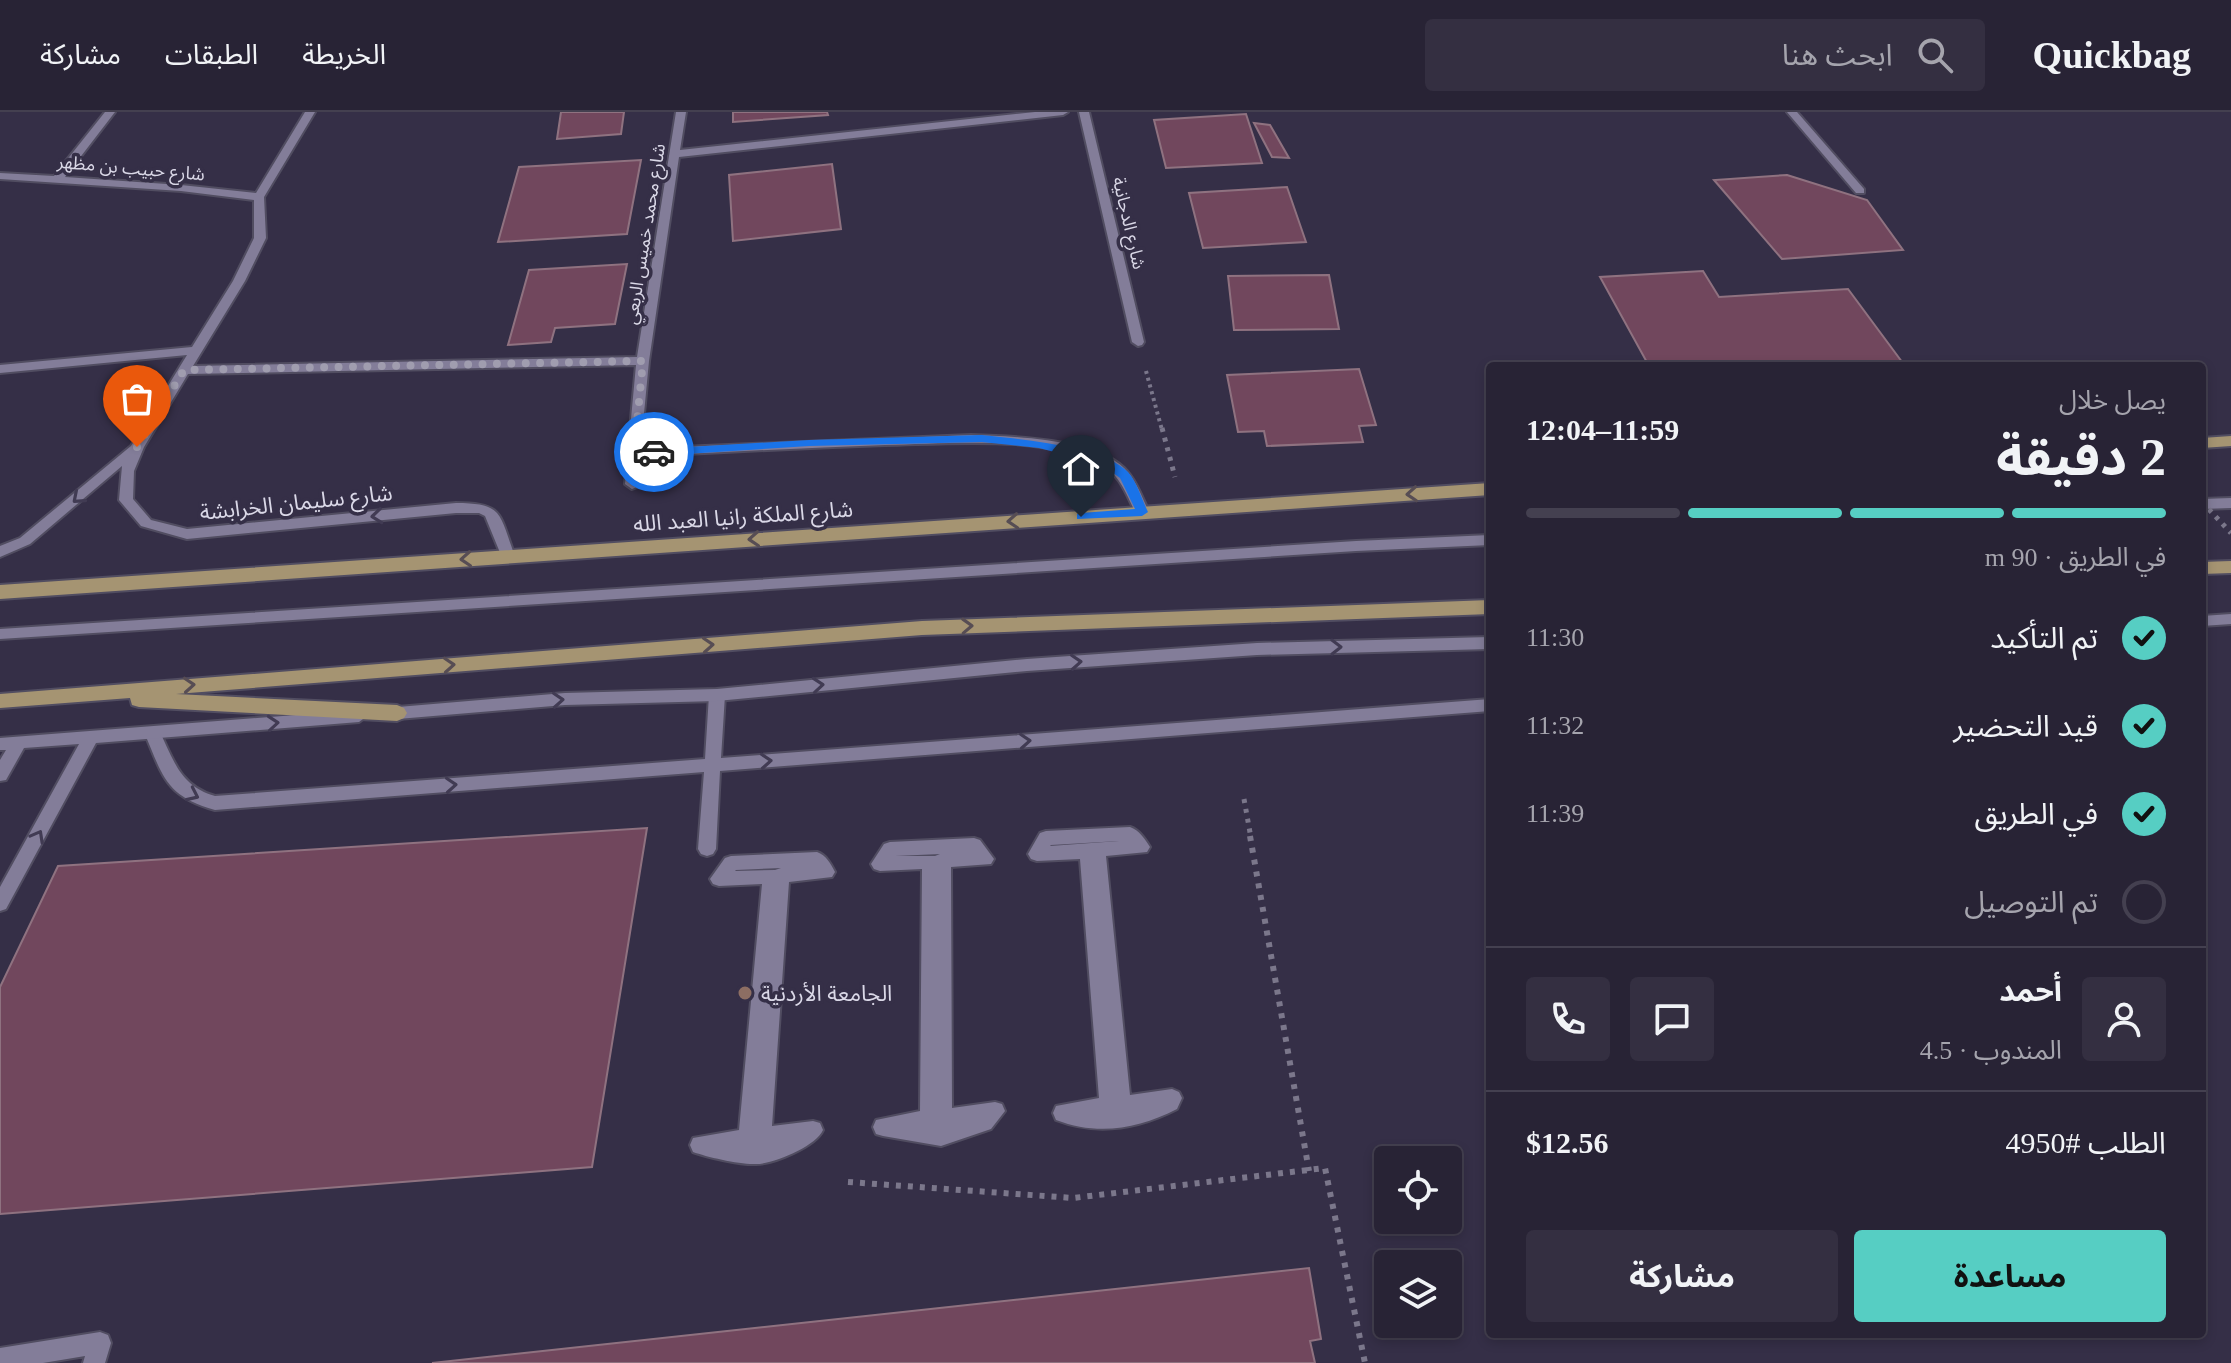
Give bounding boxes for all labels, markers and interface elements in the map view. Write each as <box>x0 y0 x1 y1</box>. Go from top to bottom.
search box <box>1425 19 1985 91</box>
icon: search <box>1913 33 1957 77</box>
text: Quickbag <box>2033 34 2191 76</box>
text: ابحث هنا <box>1782 38 1893 71</box>
text: مشاركة <box>40 39 121 70</box>
text: الطبقات <box>165 39 258 70</box>
text: الخريطة <box>302 39 386 70</box>
street label: شارع محمد خميس الربعي <box>621 142 673 327</box>
street label: شارع حبيب بن مظهر <box>55 151 206 188</box>
street label: شارع الدجانية <box>1105 175 1149 272</box>
pin <box>103 365 171 447</box>
icon: bag <box>115 377 159 421</box>
text: يصل خلال <box>2059 386 2166 415</box>
courier <box>614 412 694 492</box>
text: 11:59–12:04 <box>1526 413 1679 446</box>
text: 2 دقيقة <box>1996 429 2166 486</box>
icon: car <box>632 430 676 474</box>
pin <box>1047 435 1115 517</box>
icon: home <box>1059 447 1103 491</box>
street label: شارع سليمان الخرابشة <box>198 480 394 529</box>
one-way arrow <box>1405 485 1418 502</box>
one-way arrow <box>73 488 88 503</box>
street label: شارع الملكة رانيا العبد الله <box>632 496 854 541</box>
one-way arrow <box>370 508 383 525</box>
one-way arrow <box>1006 512 1019 529</box>
one-way arrow <box>747 530 760 547</box>
text: في الطريق · 90 m <box>1985 543 2166 572</box>
one-way arrow <box>459 550 472 567</box>
icon: check <box>2122 616 2166 660</box>
one-way arrow <box>961 618 974 635</box>
text: تم التأكيد <box>1990 621 2098 654</box>
text: 11:30 <box>1526 623 1584 652</box>
one-way arrow <box>702 637 715 654</box>
one-way arrow <box>1330 638 1343 656</box>
one-way arrow <box>1070 654 1083 671</box>
one-way arrow <box>443 657 456 674</box>
one-way arrow <box>183 677 196 694</box>
one-way arrow <box>811 677 824 694</box>
one-way arrow <box>552 692 565 709</box>
icon: check <box>2122 704 2166 748</box>
text: قيد التحضير <box>1953 709 2098 742</box>
text: 11:32 <box>1526 711 1584 740</box>
one-way arrow <box>267 715 280 732</box>
one-way arrow <box>1019 733 1032 750</box>
one-way arrow <box>760 752 773 769</box>
one-way arrow <box>445 777 458 794</box>
one-way arrow <box>185 785 199 801</box>
icon: check <box>2122 792 2166 836</box>
text: في الطريق <box>1975 797 2098 830</box>
text: 11:39 <box>1526 799 1584 828</box>
one-way arrow <box>28 830 44 844</box>
text: تم التوصيل <box>1964 885 2098 918</box>
text: أحمد <box>1999 974 2062 1007</box>
button: phone <box>1526 977 1610 1061</box>
button: chat <box>1630 977 1714 1061</box>
button: person <box>2082 977 2166 1061</box>
place label: الجامعة الأردنية <box>761 981 892 1007</box>
marker: الجامعة الأردنية <box>736 984 754 1002</box>
text: المندوب · 4.5 <box>1920 1036 2062 1065</box>
text: $12.56 <box>1526 1126 1609 1159</box>
text: الطلب #4950 <box>2005 1126 2166 1159</box>
map controls <box>1374 1146 1462 1338</box>
button: locate <box>1374 1146 1462 1234</box>
button: مشاركة <box>1526 1230 1838 1322</box>
button: مساعدة <box>1854 1230 2166 1322</box>
button: layers <box>1374 1250 1462 1338</box>

